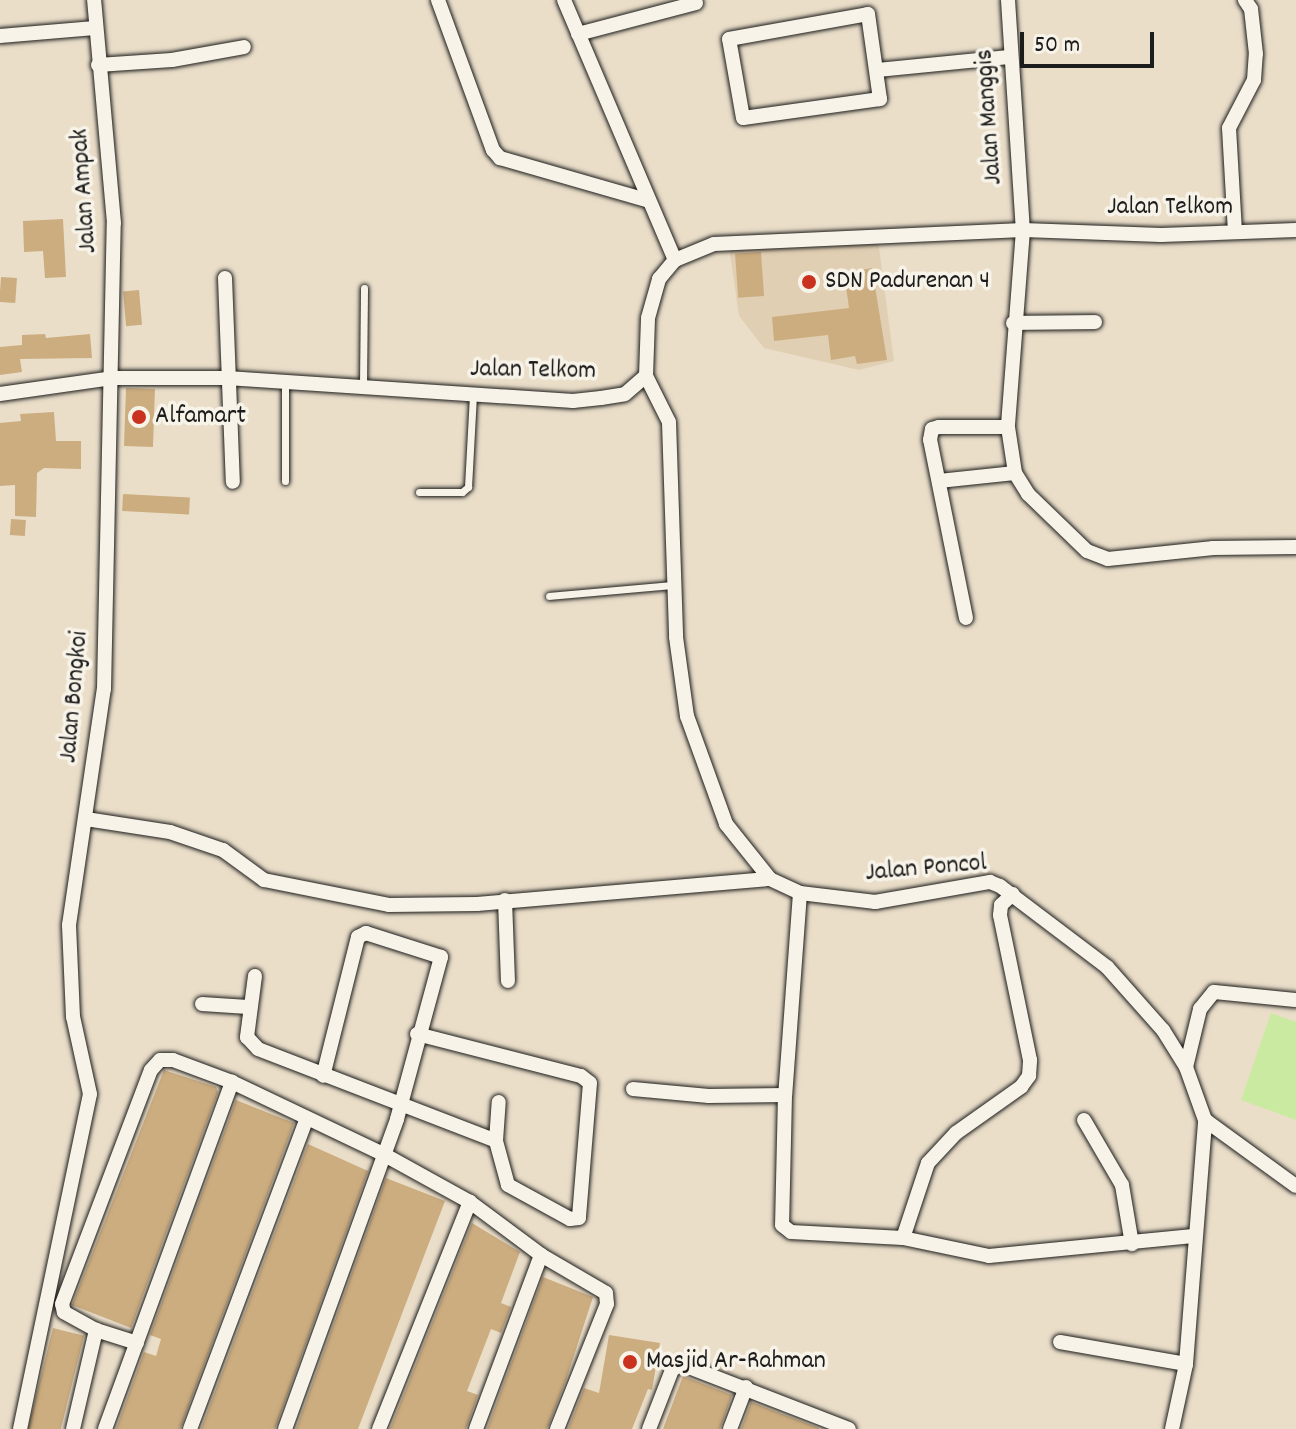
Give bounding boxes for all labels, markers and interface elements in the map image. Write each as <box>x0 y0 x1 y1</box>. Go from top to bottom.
scale bar <box>1024 16 1158 66</box>
text: 50 m <box>1034 29 1080 63</box>
street label: Jalan Manggis <box>970 48 1010 186</box>
street label: Jalan Ampak <box>65 128 105 254</box>
street label: Jalan Telkom <box>1107 192 1233 224</box>
place label: SDN Padurenan 4 <box>825 266 990 298</box>
marker: SDN Padurenan 4 <box>800 273 818 291</box>
street label: Jalan Telkom <box>470 354 596 388</box>
place label: Alfamart <box>155 401 246 433</box>
marker: Alfamart <box>130 408 148 426</box>
street label: Jalan Bongkoi <box>54 630 96 764</box>
street label: Jalan Poncol <box>864 848 988 890</box>
place label: Masjid Ar-Rahman <box>646 1346 826 1378</box>
marker: Masjid Ar-Rahman <box>621 1353 639 1371</box>

